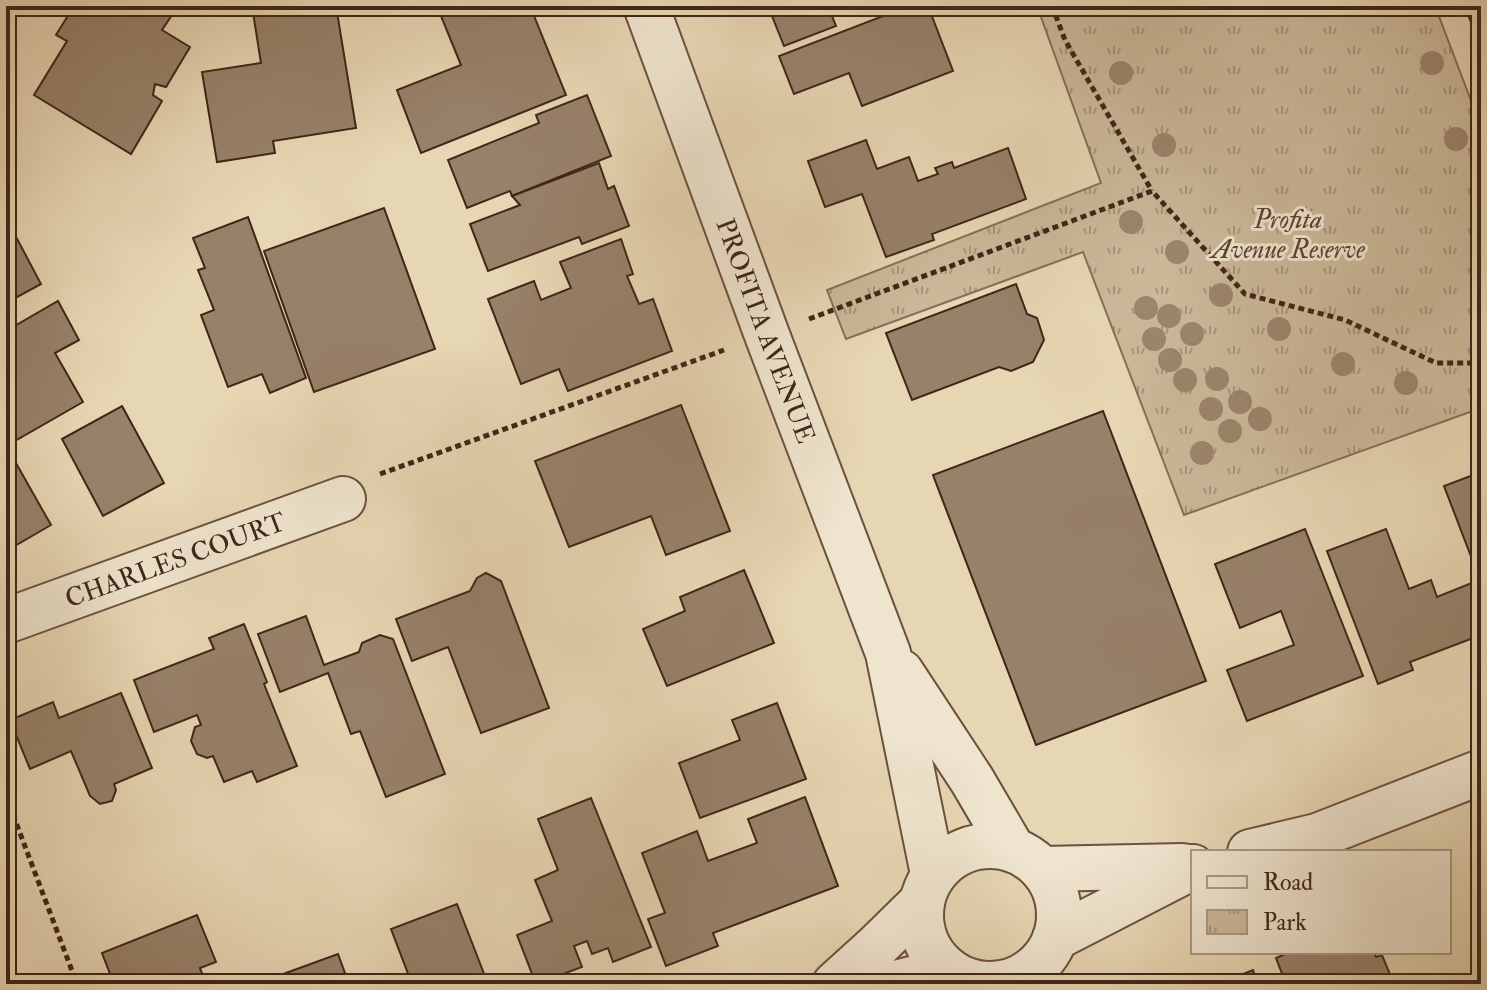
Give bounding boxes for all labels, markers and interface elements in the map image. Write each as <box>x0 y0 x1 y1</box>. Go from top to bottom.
park label: Profita Avenue Reserve <box>1208 204 1365 266</box>
street label: PROFITA AVENUE <box>709 214 822 448</box>
street label: CHARLES COURT <box>61 506 290 615</box>
legend <box>1191 850 1451 954</box>
text: Road <box>1263 867 1313 898</box>
text: Park <box>1263 907 1307 938</box>

